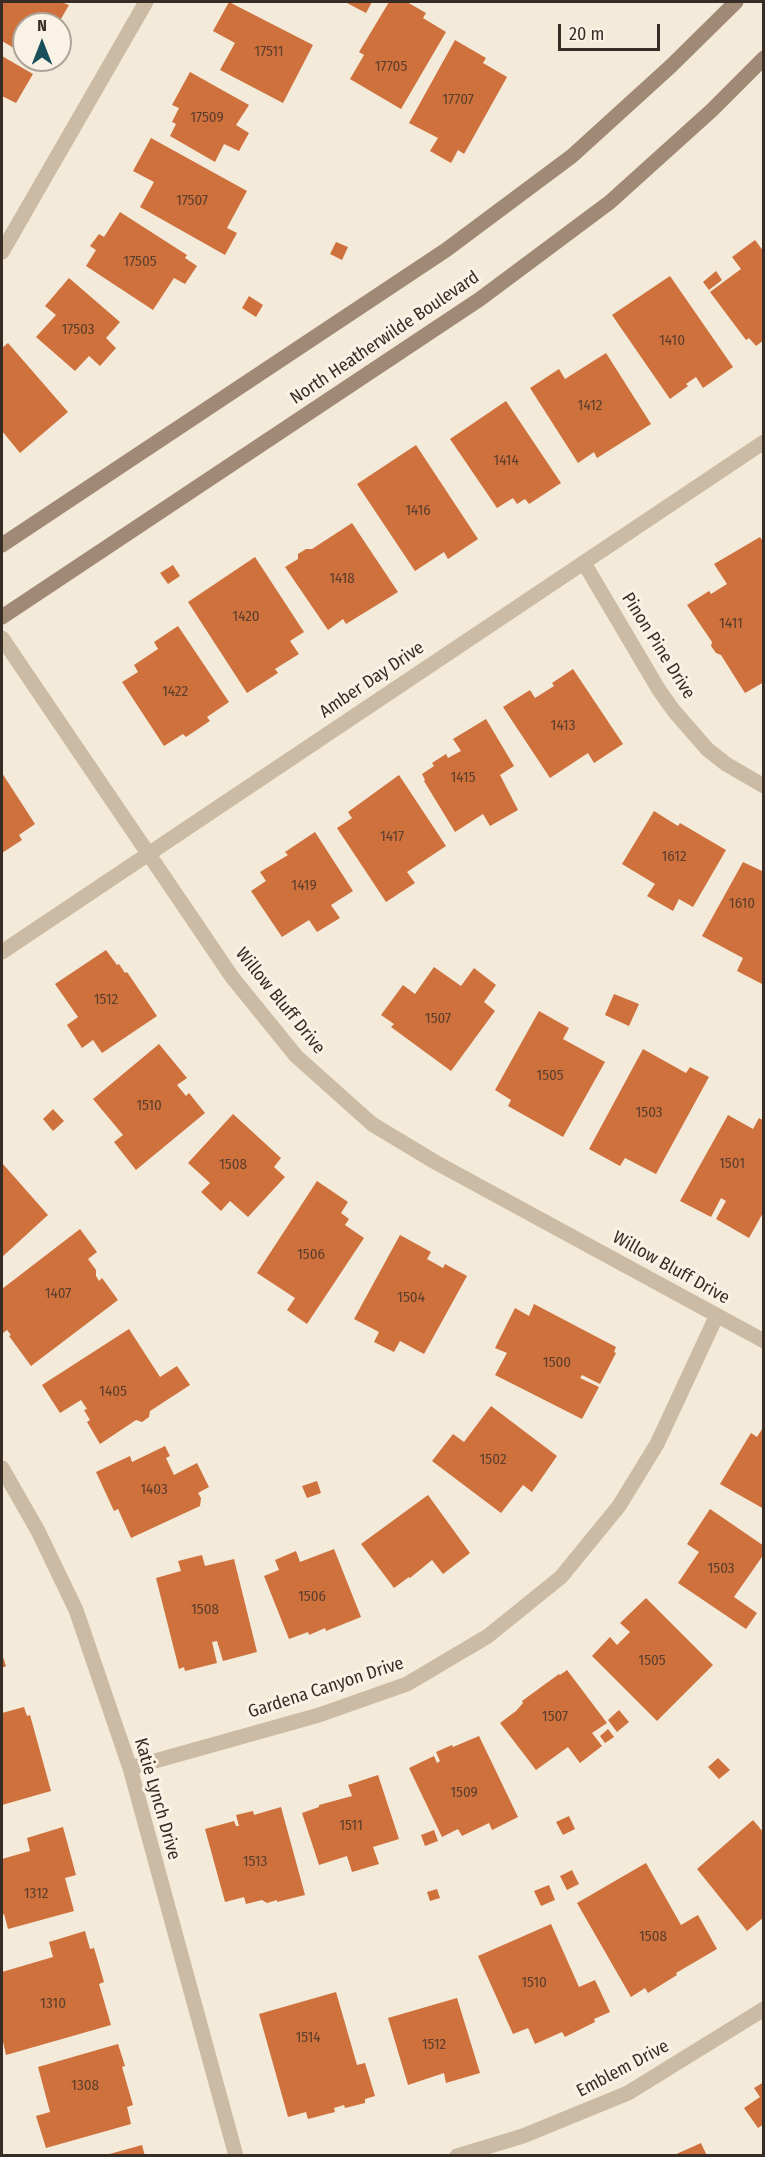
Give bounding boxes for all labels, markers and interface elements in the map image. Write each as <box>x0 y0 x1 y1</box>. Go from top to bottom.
north arrow <box>12 12 72 72</box>
scale bar <box>561 12 663 50</box>
text: N <box>37 16 47 35</box>
text: 20 m <box>569 23 604 45</box>
house number: 17511 <box>254 43 284 61</box>
house number: 17705 <box>375 58 407 76</box>
house number: 17707 <box>442 91 474 109</box>
house number: 17509 <box>190 109 224 127</box>
house number: 17507 <box>176 192 208 210</box>
house number: 17505 <box>123 253 157 271</box>
street label: North Heatherwilde Boulevard <box>286 267 484 409</box>
house number: 17503 <box>61 321 95 339</box>
house number: 1410 <box>659 332 685 350</box>
house number: 1412 <box>578 397 602 415</box>
house number: 1414 <box>493 452 519 470</box>
house number: 1416 <box>405 502 431 520</box>
house number: 1418 <box>329 570 355 588</box>
street label: Pinon Pine Drive <box>617 589 699 703</box>
house number: 1420 <box>232 608 260 626</box>
house number: 1411 <box>719 615 743 633</box>
street label: Amber Day Drive <box>316 637 428 723</box>
house number: 1422 <box>162 683 188 701</box>
house number: 1413 <box>551 717 575 735</box>
house number: 1415 <box>450 769 476 787</box>
house number: 1417 <box>380 828 404 846</box>
house number: 1612 <box>661 848 687 866</box>
house number: 1419 <box>291 877 317 895</box>
house number: 1610 <box>729 895 755 913</box>
street label: Willow Bluff Drive <box>231 944 329 1058</box>
house number: 1512 <box>94 991 118 1009</box>
house number: 1507 <box>425 1010 451 1028</box>
house number: 1505 <box>536 1067 564 1085</box>
house number: 1510 <box>136 1097 162 1115</box>
house number: 1503 <box>635 1104 663 1122</box>
house number: 1501 <box>719 1155 745 1173</box>
house number: 1508 <box>219 1156 247 1174</box>
street label: Willow Bluff Drive <box>609 1227 733 1309</box>
house number: 1506 <box>297 1246 325 1264</box>
house number: 1407 <box>45 1285 71 1303</box>
house number: 1504 <box>397 1289 425 1307</box>
house number: 1500 <box>543 1354 571 1372</box>
house number: 1405 <box>99 1383 127 1401</box>
house number: 1502 <box>480 1451 506 1469</box>
house number: 1403 <box>140 1481 168 1499</box>
house number: 1503 <box>707 1560 735 1578</box>
house number: 1506 <box>298 1588 326 1606</box>
house number: 1508 <box>191 1601 219 1619</box>
house number: 1505 <box>638 1652 666 1670</box>
street label: Gardena Canyon Drive <box>245 1653 407 1723</box>
house number: 1507 <box>542 1708 568 1726</box>
street label: Katie Lynch Drive <box>129 1736 185 1862</box>
house number: 1509 <box>450 1784 478 1802</box>
house number: 1511 <box>339 1817 363 1835</box>
house number: 1513 <box>243 1853 267 1871</box>
house number: 1312 <box>24 1885 48 1903</box>
house number: 1508 <box>639 1928 667 1946</box>
house number: 1510 <box>521 1974 547 1992</box>
house number: 1310 <box>40 1995 66 2013</box>
house number: 1514 <box>295 2029 321 2047</box>
house number: 1512 <box>422 2036 446 2054</box>
street label: Emblem Drive <box>573 2036 673 2102</box>
house number: 1308 <box>71 2077 99 2095</box>

